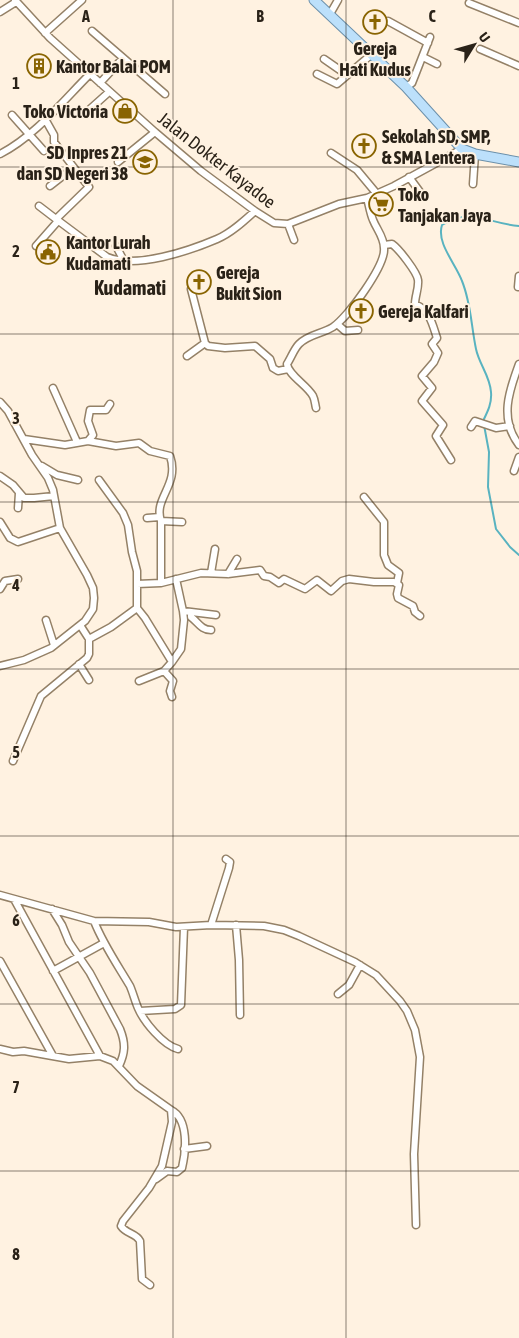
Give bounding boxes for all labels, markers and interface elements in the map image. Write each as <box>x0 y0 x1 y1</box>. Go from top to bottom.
text: A <box>81 7 90 25</box>
text: B <box>256 7 264 25</box>
text: C <box>428 7 436 25</box>
church icon: Gereja Hati Kudus <box>362 9 388 35</box>
north arrow <box>449 20 499 70</box>
text: U <box>476 29 493 45</box>
place label: Gereja Hati Kudus <box>339 38 411 80</box>
building icon: Kantor Balai POM <box>26 53 52 79</box>
place label: Kantor Balai POM <box>56 56 171 77</box>
text: 1 <box>12 74 20 92</box>
shop icon: Toko Victoria <box>112 98 138 124</box>
place label: Toko Victoria <box>23 101 108 122</box>
street label: Jalan Dokter Kayadoe <box>154 108 280 212</box>
place label: Sekolah SD, SMP, & SMA Lentera <box>382 126 491 168</box>
church icon: Sekolah SD, SMP, & SMA Lentera <box>351 133 377 159</box>
place label: SD Inpres 21 dan SD Negeri 38 <box>17 142 129 184</box>
school or university icon: SD Inpres 21 dan SD Negeri 38 <box>132 149 158 175</box>
place label: Toko Tanjakan Jaya <box>398 184 491 226</box>
supermarket icon: Toko Tanjakan Jaya <box>368 191 394 217</box>
place label: Kantor Lurah Kudamati <box>66 232 151 274</box>
public building icon: Kantor Lurah Kudamati <box>35 239 61 265</box>
text: 2 <box>12 242 20 260</box>
place label: Gereja Bukit Sion <box>216 262 282 304</box>
church icon: Gereja Bukit Sion <box>186 269 212 295</box>
district label: Kudamati <box>94 276 166 299</box>
church icon: Gereja Kalfari <box>348 298 374 324</box>
place label: Gereja Kalfari <box>378 301 469 322</box>
text: 3 <box>12 409 20 427</box>
text: 4 <box>11 576 20 594</box>
text: 5 <box>12 743 20 761</box>
text: 6 <box>12 911 20 929</box>
text: 7 <box>12 1078 20 1096</box>
text: 8 <box>12 1245 20 1263</box>

